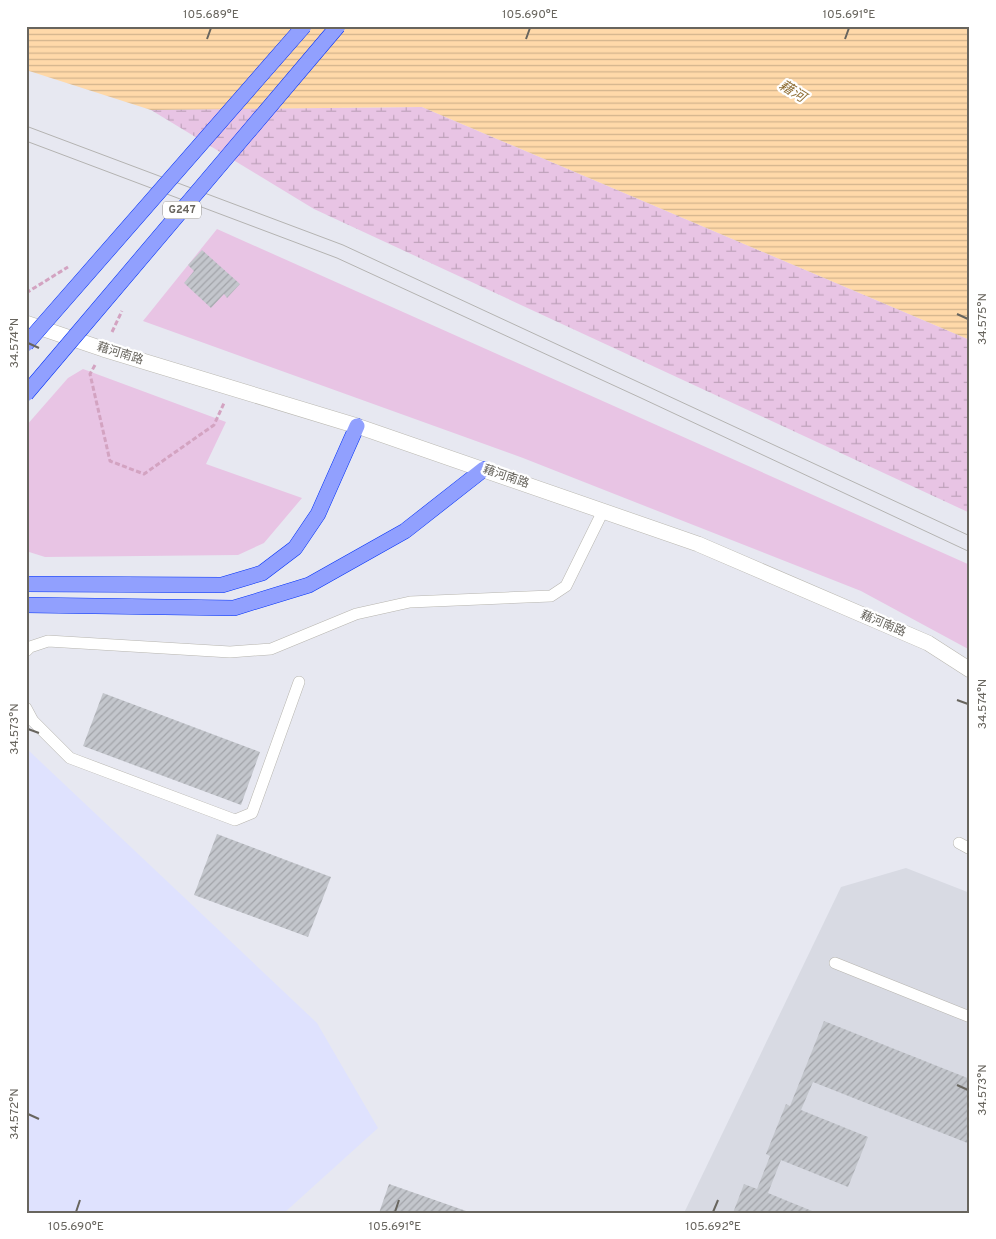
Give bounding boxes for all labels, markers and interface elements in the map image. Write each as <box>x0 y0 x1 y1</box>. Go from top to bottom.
text: 105.689°E <box>183 7 239 23</box>
text: 105.690°E <box>502 7 558 23</box>
text: 105.691°E <box>823 7 875 23</box>
water label: 藉河 <box>776 77 811 108</box>
road number: G247 <box>163 202 201 218</box>
text: 34.575°N <box>975 293 991 345</box>
text: 34.574°N <box>7 318 23 368</box>
street label: 藉河南路 <box>95 339 145 369</box>
street label: 藉河南路 <box>481 462 531 492</box>
street label: 藉河南路 <box>858 607 908 641</box>
text: 34.574°N <box>975 679 991 729</box>
text: 34.573°N <box>7 703 23 755</box>
text: 34.573°N <box>975 1064 991 1116</box>
text: 34.572°N <box>7 1088 23 1140</box>
text: 105.690°E <box>48 1219 104 1235</box>
text: 105.691°E <box>369 1219 421 1235</box>
text: 105.692°E <box>685 1219 741 1235</box>

